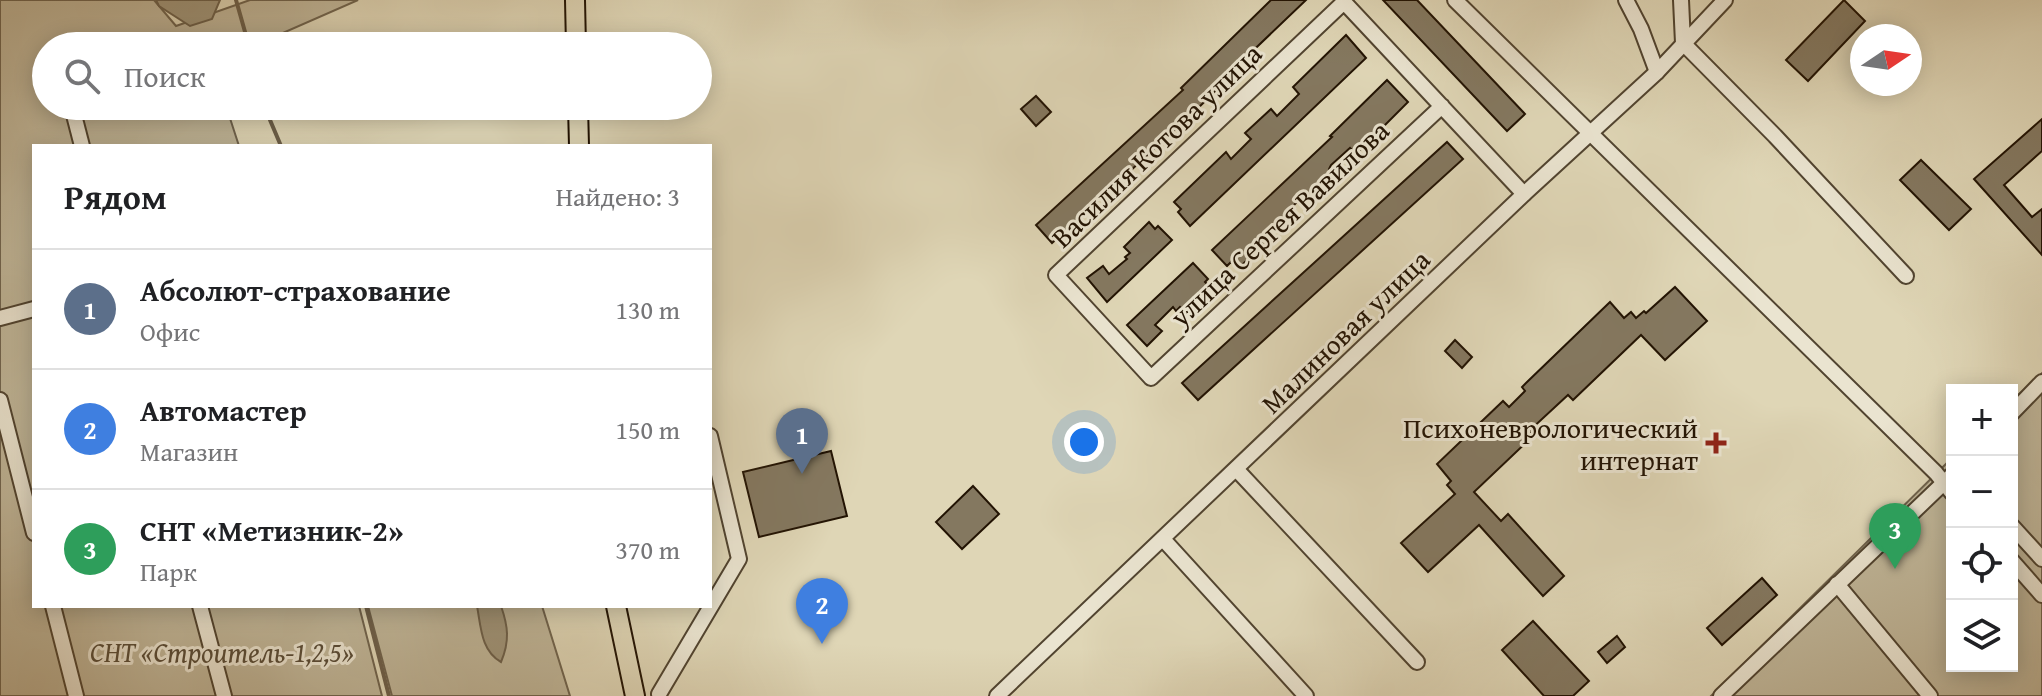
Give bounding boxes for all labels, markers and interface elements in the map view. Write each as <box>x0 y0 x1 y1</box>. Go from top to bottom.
north arrow <box>1850 24 1922 96</box>
search box <box>32 32 712 120</box>
street label: Василия Котова улица <box>1042 33 1271 257</box>
icon: search <box>60 54 104 98</box>
text: Поиск <box>124 54 206 98</box>
street label: улица Сергея Вавилова <box>1159 110 1398 336</box>
text: Рядом <box>64 172 167 221</box>
text: Найдено: 3 <box>556 177 680 216</box>
street label: Малиновая улица <box>1251 239 1439 422</box>
text: Абсолют-страхование <box>140 268 451 312</box>
text: 1 <box>83 290 97 329</box>
text: 130 m <box>615 290 680 329</box>
text: Офис <box>140 312 200 351</box>
map controls <box>1946 384 2018 672</box>
button: + <box>1946 384 2018 456</box>
text: Автомастер <box>140 388 307 432</box>
place label: Психоневрологический интернат <box>1403 407 1698 480</box>
pin: 1 <box>776 408 828 474</box>
text: 2 <box>83 410 97 449</box>
text: 150 m <box>615 410 680 449</box>
your location <box>1064 422 1104 462</box>
text: Магазин <box>140 432 238 471</box>
marker: Психоневрологический интернат <box>1705 432 1727 454</box>
button: − <box>1946 456 2018 528</box>
pin: 3 <box>1869 503 1921 569</box>
text: СНТ «Метизник-2» <box>140 508 403 552</box>
button: locate <box>1946 528 2018 600</box>
text: 3 <box>83 530 97 569</box>
text: 370 m <box>615 530 680 569</box>
text: Парк <box>140 552 197 591</box>
pin: 2 <box>796 578 848 644</box>
button: layers <box>1946 600 2018 672</box>
park label: СНТ «Строитель-1,2,5» <box>90 631 354 672</box>

